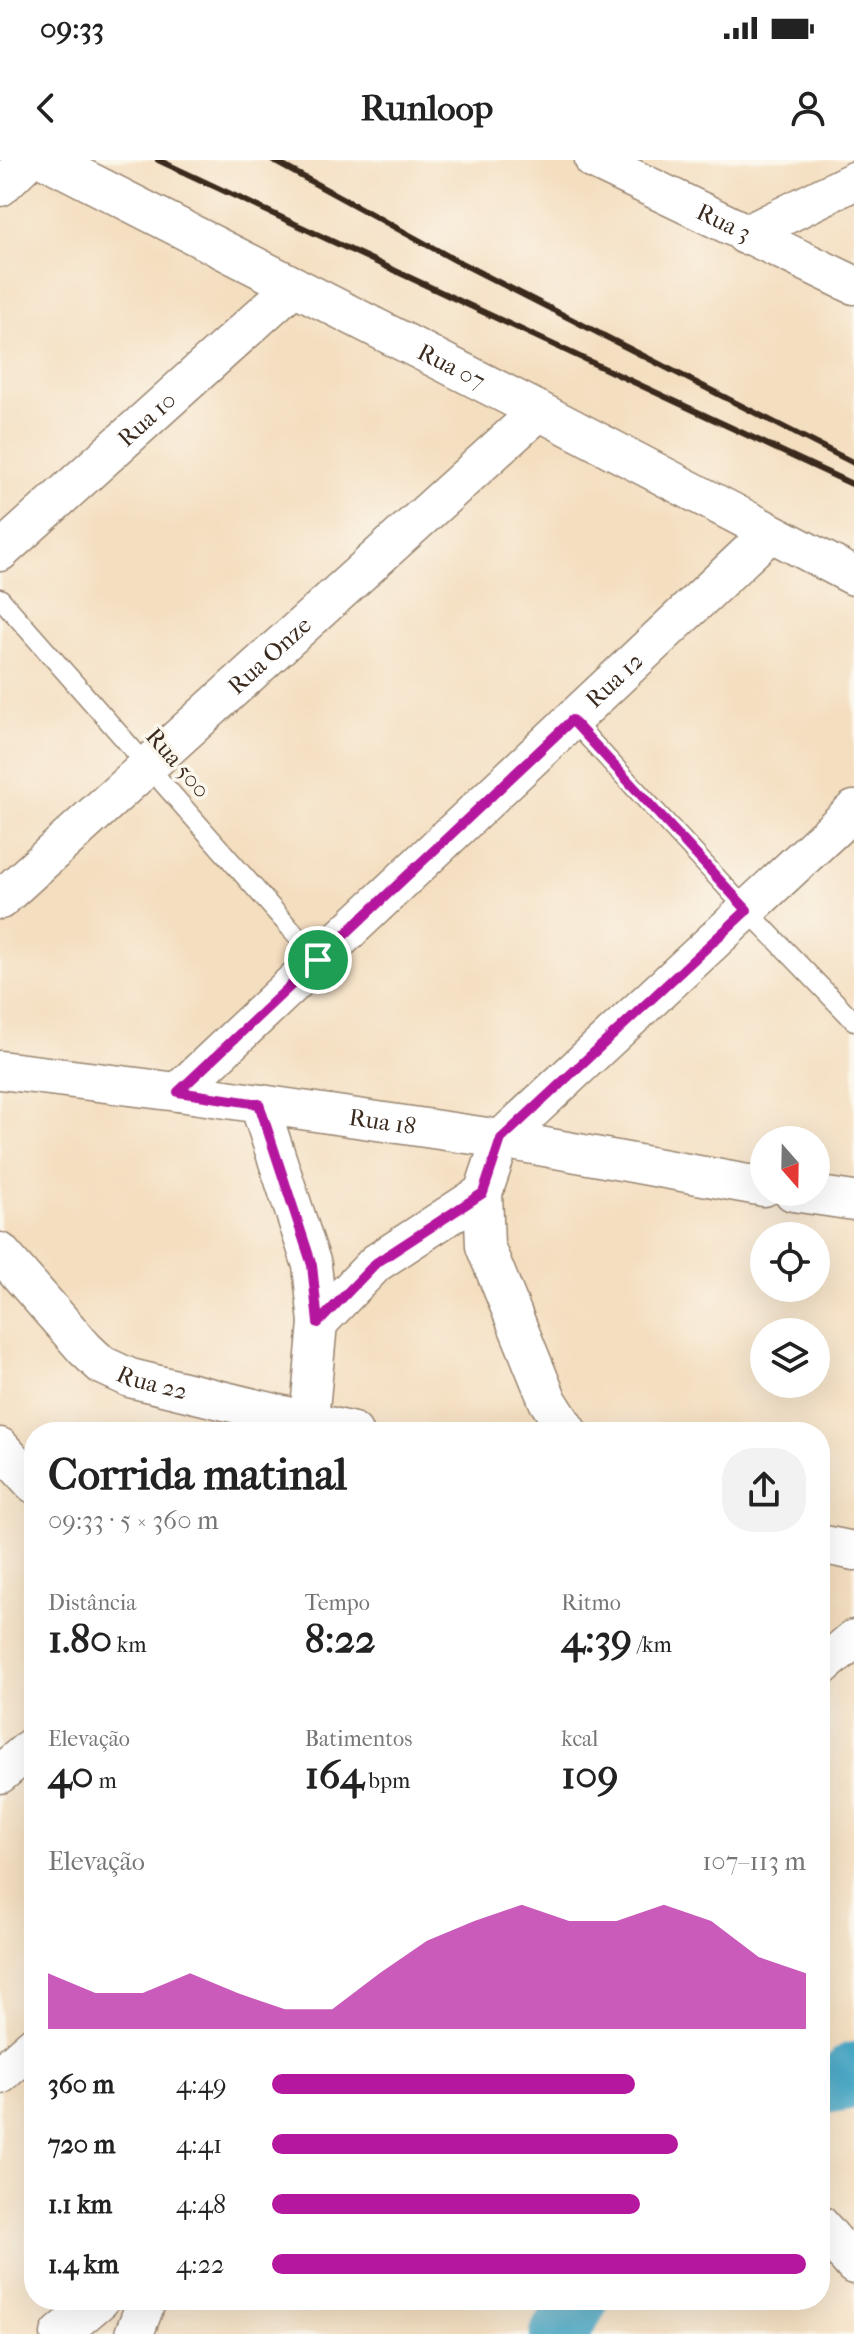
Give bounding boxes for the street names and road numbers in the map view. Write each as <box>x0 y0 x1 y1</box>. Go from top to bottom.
street label: Rua 3 <box>692 197 755 247</box>
street label: Rua 07 <box>413 338 490 395</box>
street label: Rua 10 <box>112 386 182 453</box>
street label: Rua Onze <box>222 611 317 700</box>
street label: Rua 12 <box>580 647 649 714</box>
street label: Rua 500 <box>140 722 216 804</box>
street label: Rua 18 <box>347 1103 418 1140</box>
street label: Rua 22 <box>112 1360 190 1405</box>

